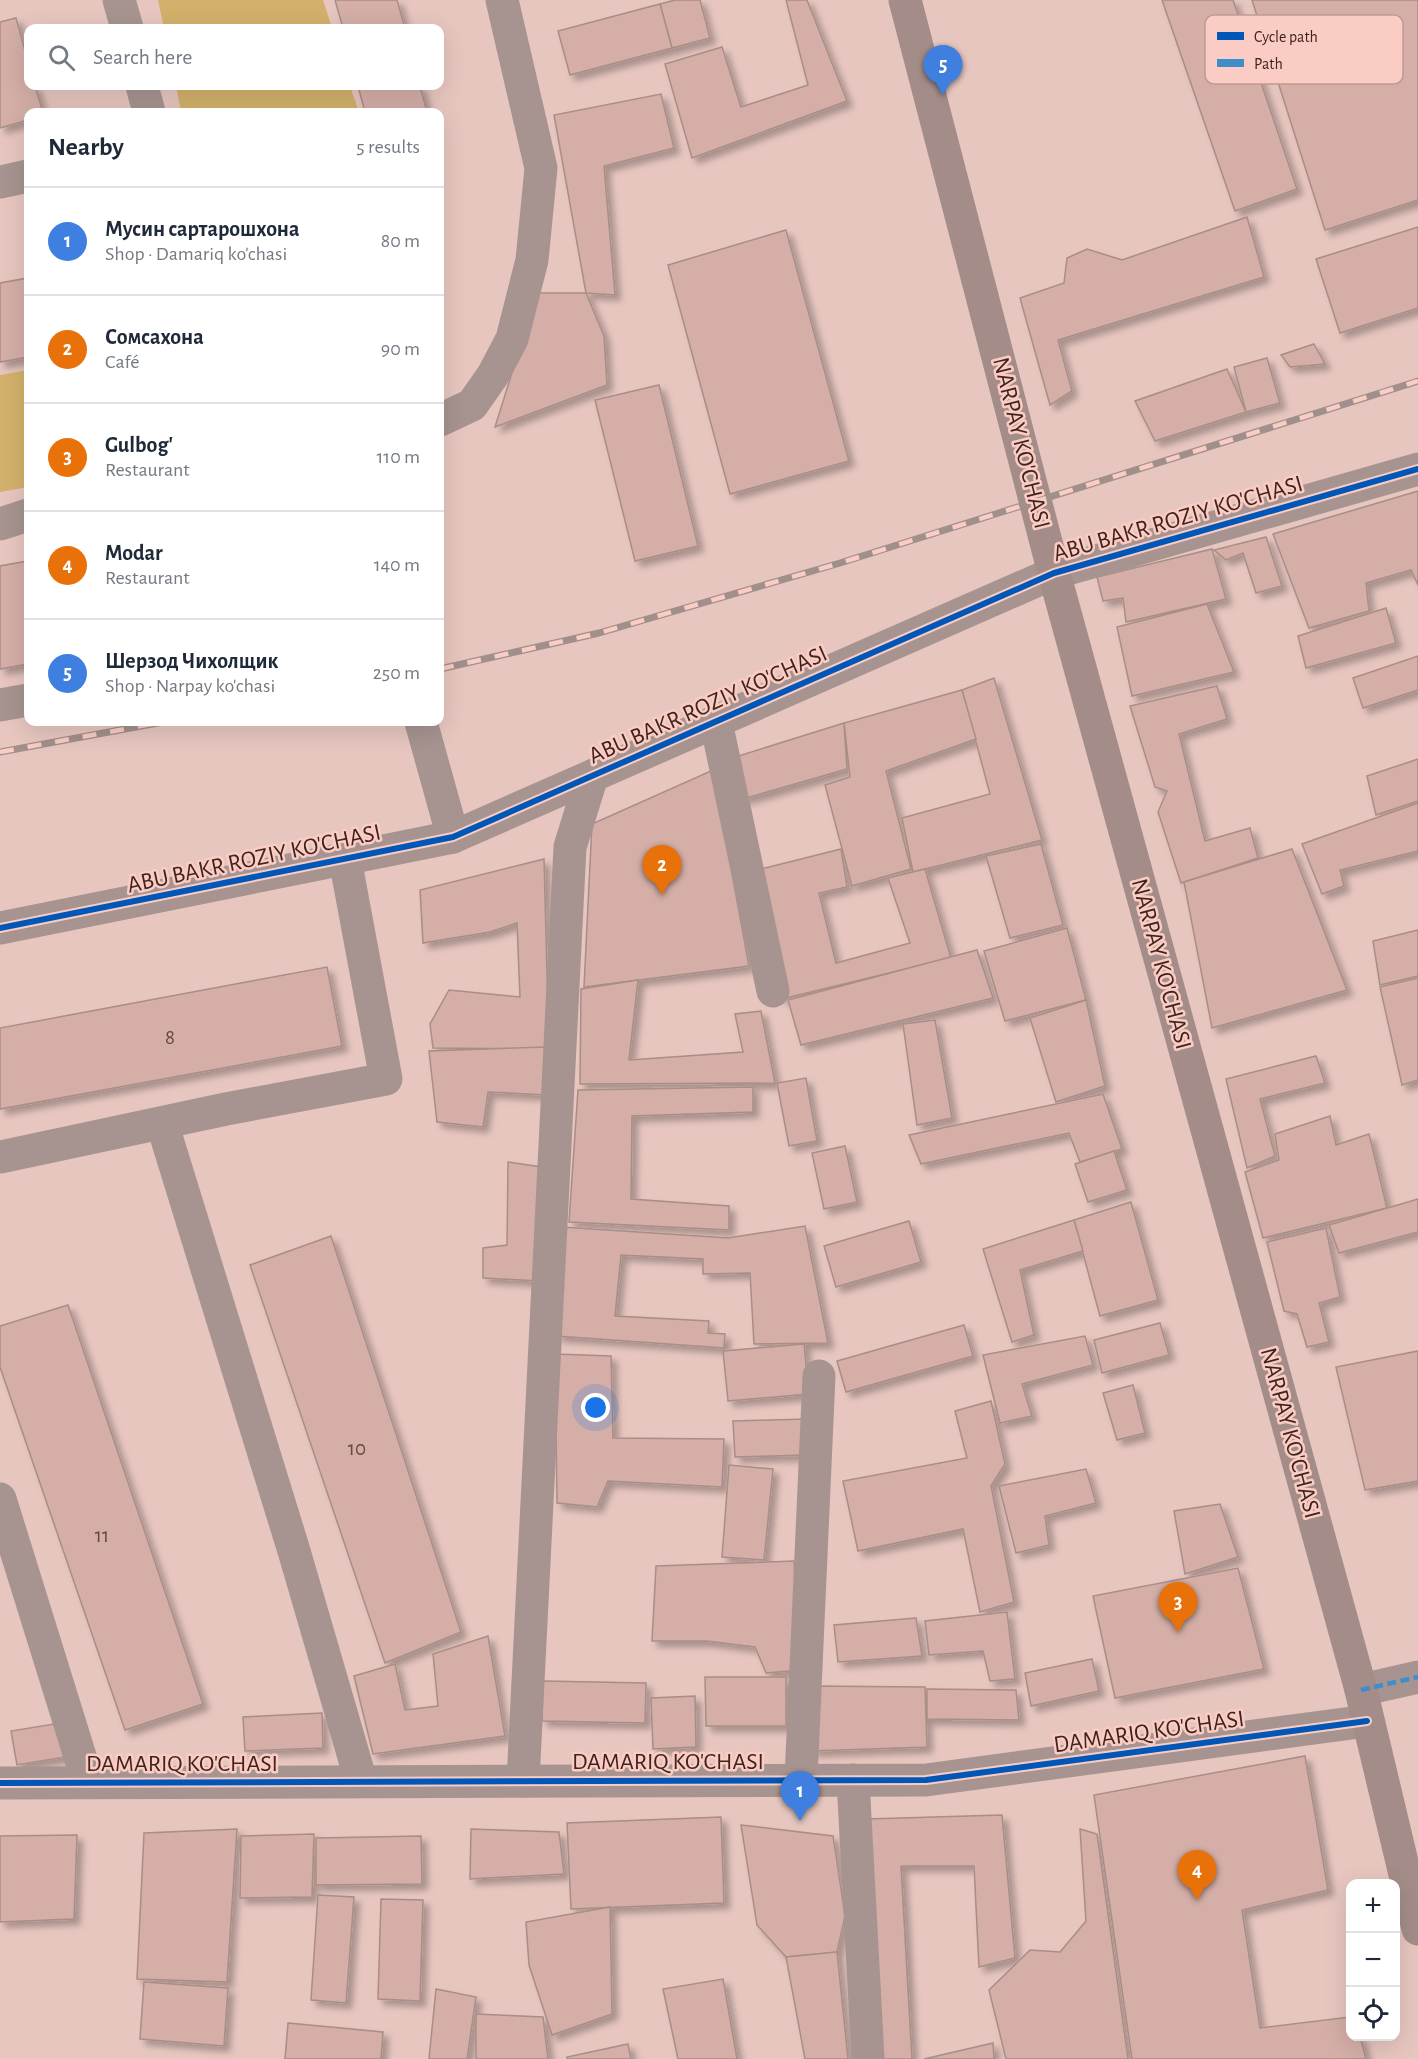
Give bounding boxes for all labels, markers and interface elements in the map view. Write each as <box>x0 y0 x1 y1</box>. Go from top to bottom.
legend <box>1205 15 1403 84</box>
search box <box>24 24 444 90</box>
text: Cycle path <box>1254 29 1318 46</box>
icon: search <box>45 41 78 74</box>
text: Search here <box>93 46 192 68</box>
pin: 5 <box>924 46 962 95</box>
text: Path <box>1254 56 1283 72</box>
text: Nearby <box>48 134 124 160</box>
text: 5 results <box>356 137 420 157</box>
text: Мусин сартарошхона <box>105 218 299 240</box>
text: 1 <box>64 231 71 251</box>
text: 80 m <box>381 231 420 251</box>
text: Shop · Damariq ko'chasi <box>105 244 287 264</box>
text: Сомсахона <box>105 326 204 348</box>
text: 2 <box>63 339 72 359</box>
text: 90 m <box>381 339 420 359</box>
text: Café <box>105 352 139 372</box>
street label: NARPAY KO'CHASI <box>988 355 1054 531</box>
text: Gulbog' <box>105 434 173 456</box>
text: 3 <box>63 447 72 467</box>
text: 110 m <box>376 447 420 467</box>
text: Restaurant <box>105 460 190 480</box>
street label: ABU BAKR ROZIY KO'CHASI <box>1050 472 1306 566</box>
text: Modar <box>105 542 163 564</box>
text: 4 <box>62 555 73 575</box>
text: 140 m <box>374 555 420 575</box>
text: Restaurant <box>105 568 190 588</box>
street label: ABU BAKR ROZIY KO'CHASI <box>585 641 831 769</box>
text: Шерзод Чихолщик <box>105 650 278 672</box>
text: 5 <box>63 663 72 683</box>
text: 250 m <box>373 663 420 683</box>
text: Shop · Narpay ko'chasi <box>105 676 275 696</box>
street label: ABU BAKR ROZIY KO'CHASI <box>125 820 383 898</box>
pin: 2 <box>642 846 682 895</box>
street label: NARPAY KO'CHASI <box>1127 876 1195 1052</box>
house number: 8 <box>165 1027 175 1048</box>
street label: NARPAY KO'CHASI <box>1256 1345 1324 1521</box>
your location <box>581 1393 610 1422</box>
house number: 10 <box>348 1438 366 1459</box>
house number: 11 <box>95 1525 109 1546</box>
pin: 3 <box>1158 1582 1198 1632</box>
street label: DAMARIQ KO'CHASI <box>1052 1707 1246 1757</box>
street label: DAMARIQ KO'CHASI <box>572 1750 764 1774</box>
street label: DAMARIQ KO'CHASI <box>86 1752 278 1776</box>
pin: 1 <box>780 1772 820 1821</box>
pin: 4 <box>1178 1850 1216 1900</box>
map controls <box>1346 1879 1400 2041</box>
button: + <box>1346 1879 1400 1933</box>
button: − <box>1346 1933 1400 1987</box>
button: locate <box>1346 1987 1400 2041</box>

